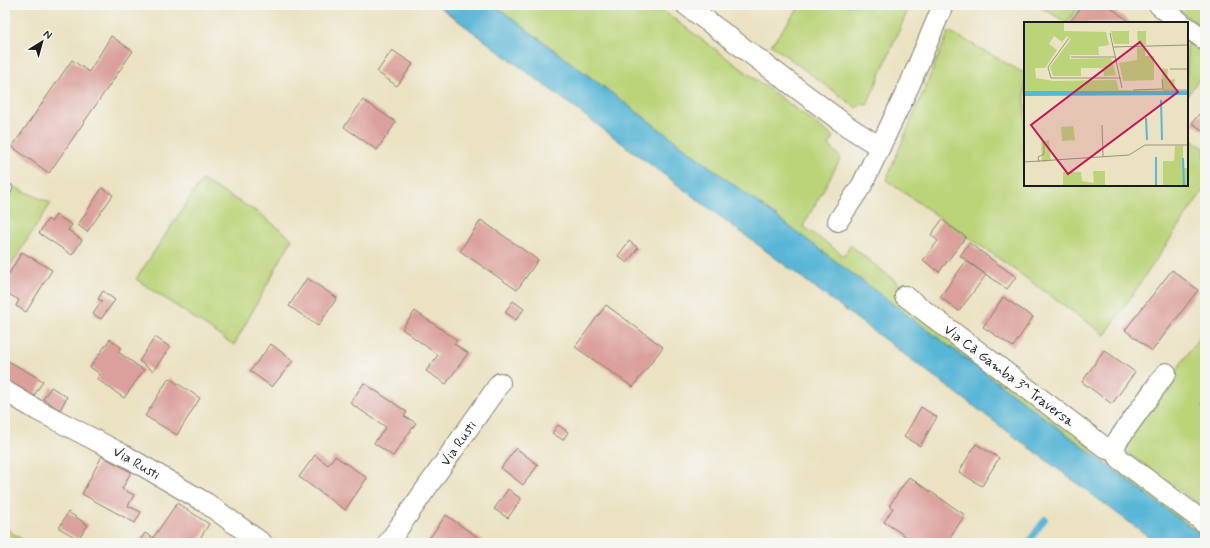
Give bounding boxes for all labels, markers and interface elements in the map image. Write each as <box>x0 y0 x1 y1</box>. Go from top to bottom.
north arrow <box>22 22 62 62</box>
inset map <box>1024 22 1188 186</box>
text: N <box>40 27 55 43</box>
street label: Via Cà Gamba 3^ Traversa <box>940 321 1078 431</box>
street label: Via Rusti <box>437 417 481 470</box>
street label: Via Rusti <box>110 443 163 484</box>

